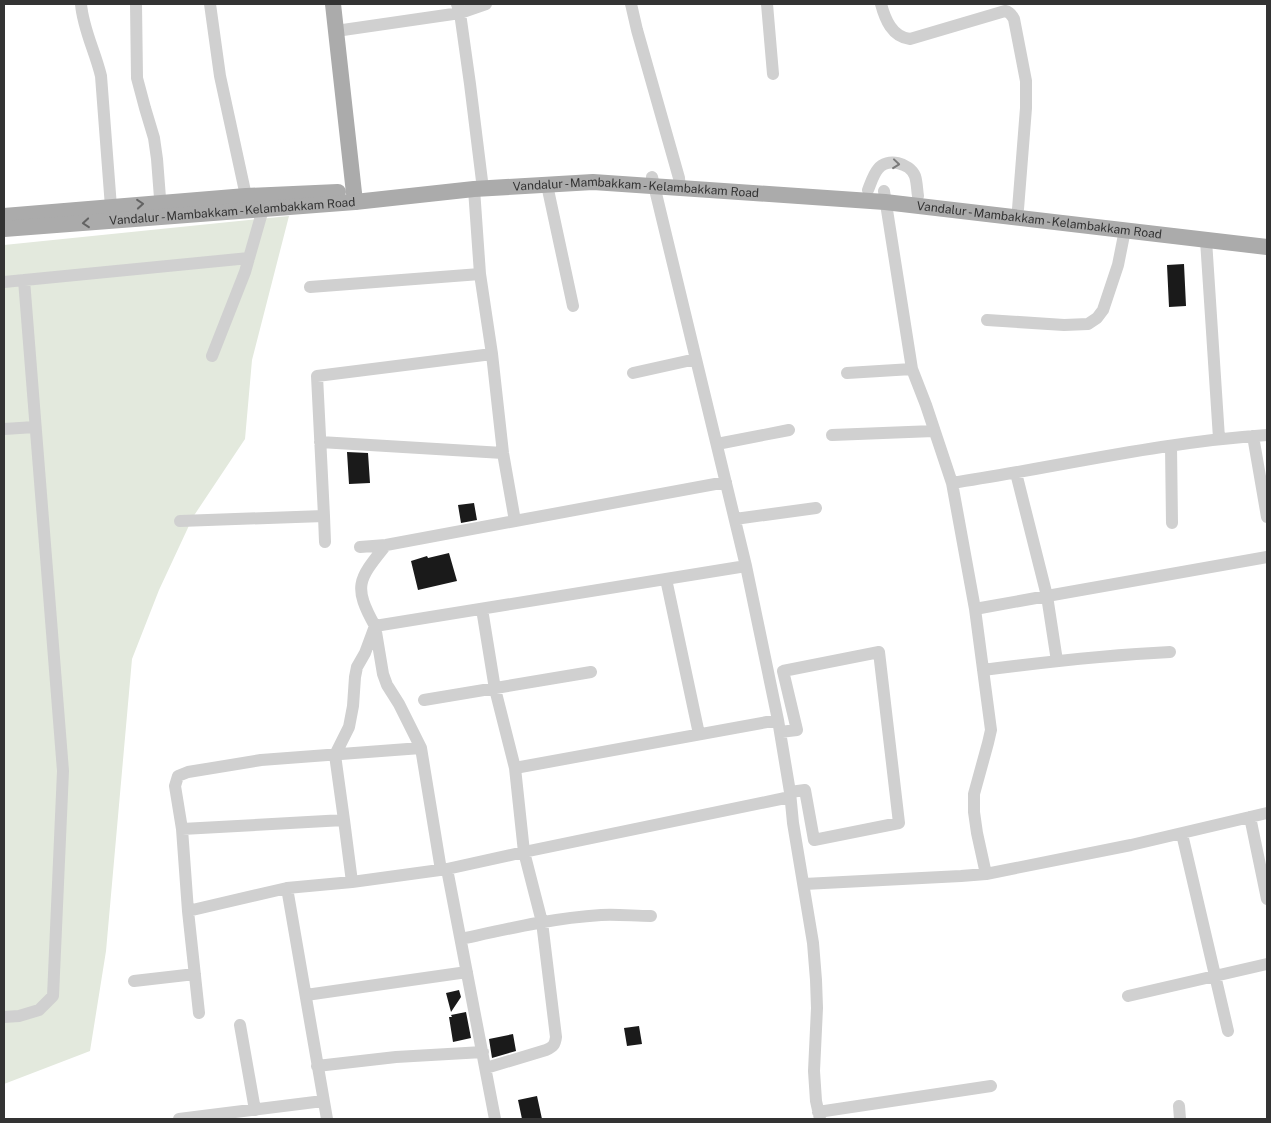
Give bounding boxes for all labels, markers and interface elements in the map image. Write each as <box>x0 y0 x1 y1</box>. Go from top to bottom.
one-way arrow <box>892 159 900 170</box>
street label: Vandalur - Mambakkam - Kelambakkam Road <box>512 175 760 200</box>
street label: Vandalur - Mambakkam - Kelambakkam Road <box>109 195 356 228</box>
one-way arrow <box>136 199 144 210</box>
street label: Vandalur - Mambakkam - Kelambakkam Road <box>916 199 1163 242</box>
one-way arrow <box>82 217 90 228</box>

